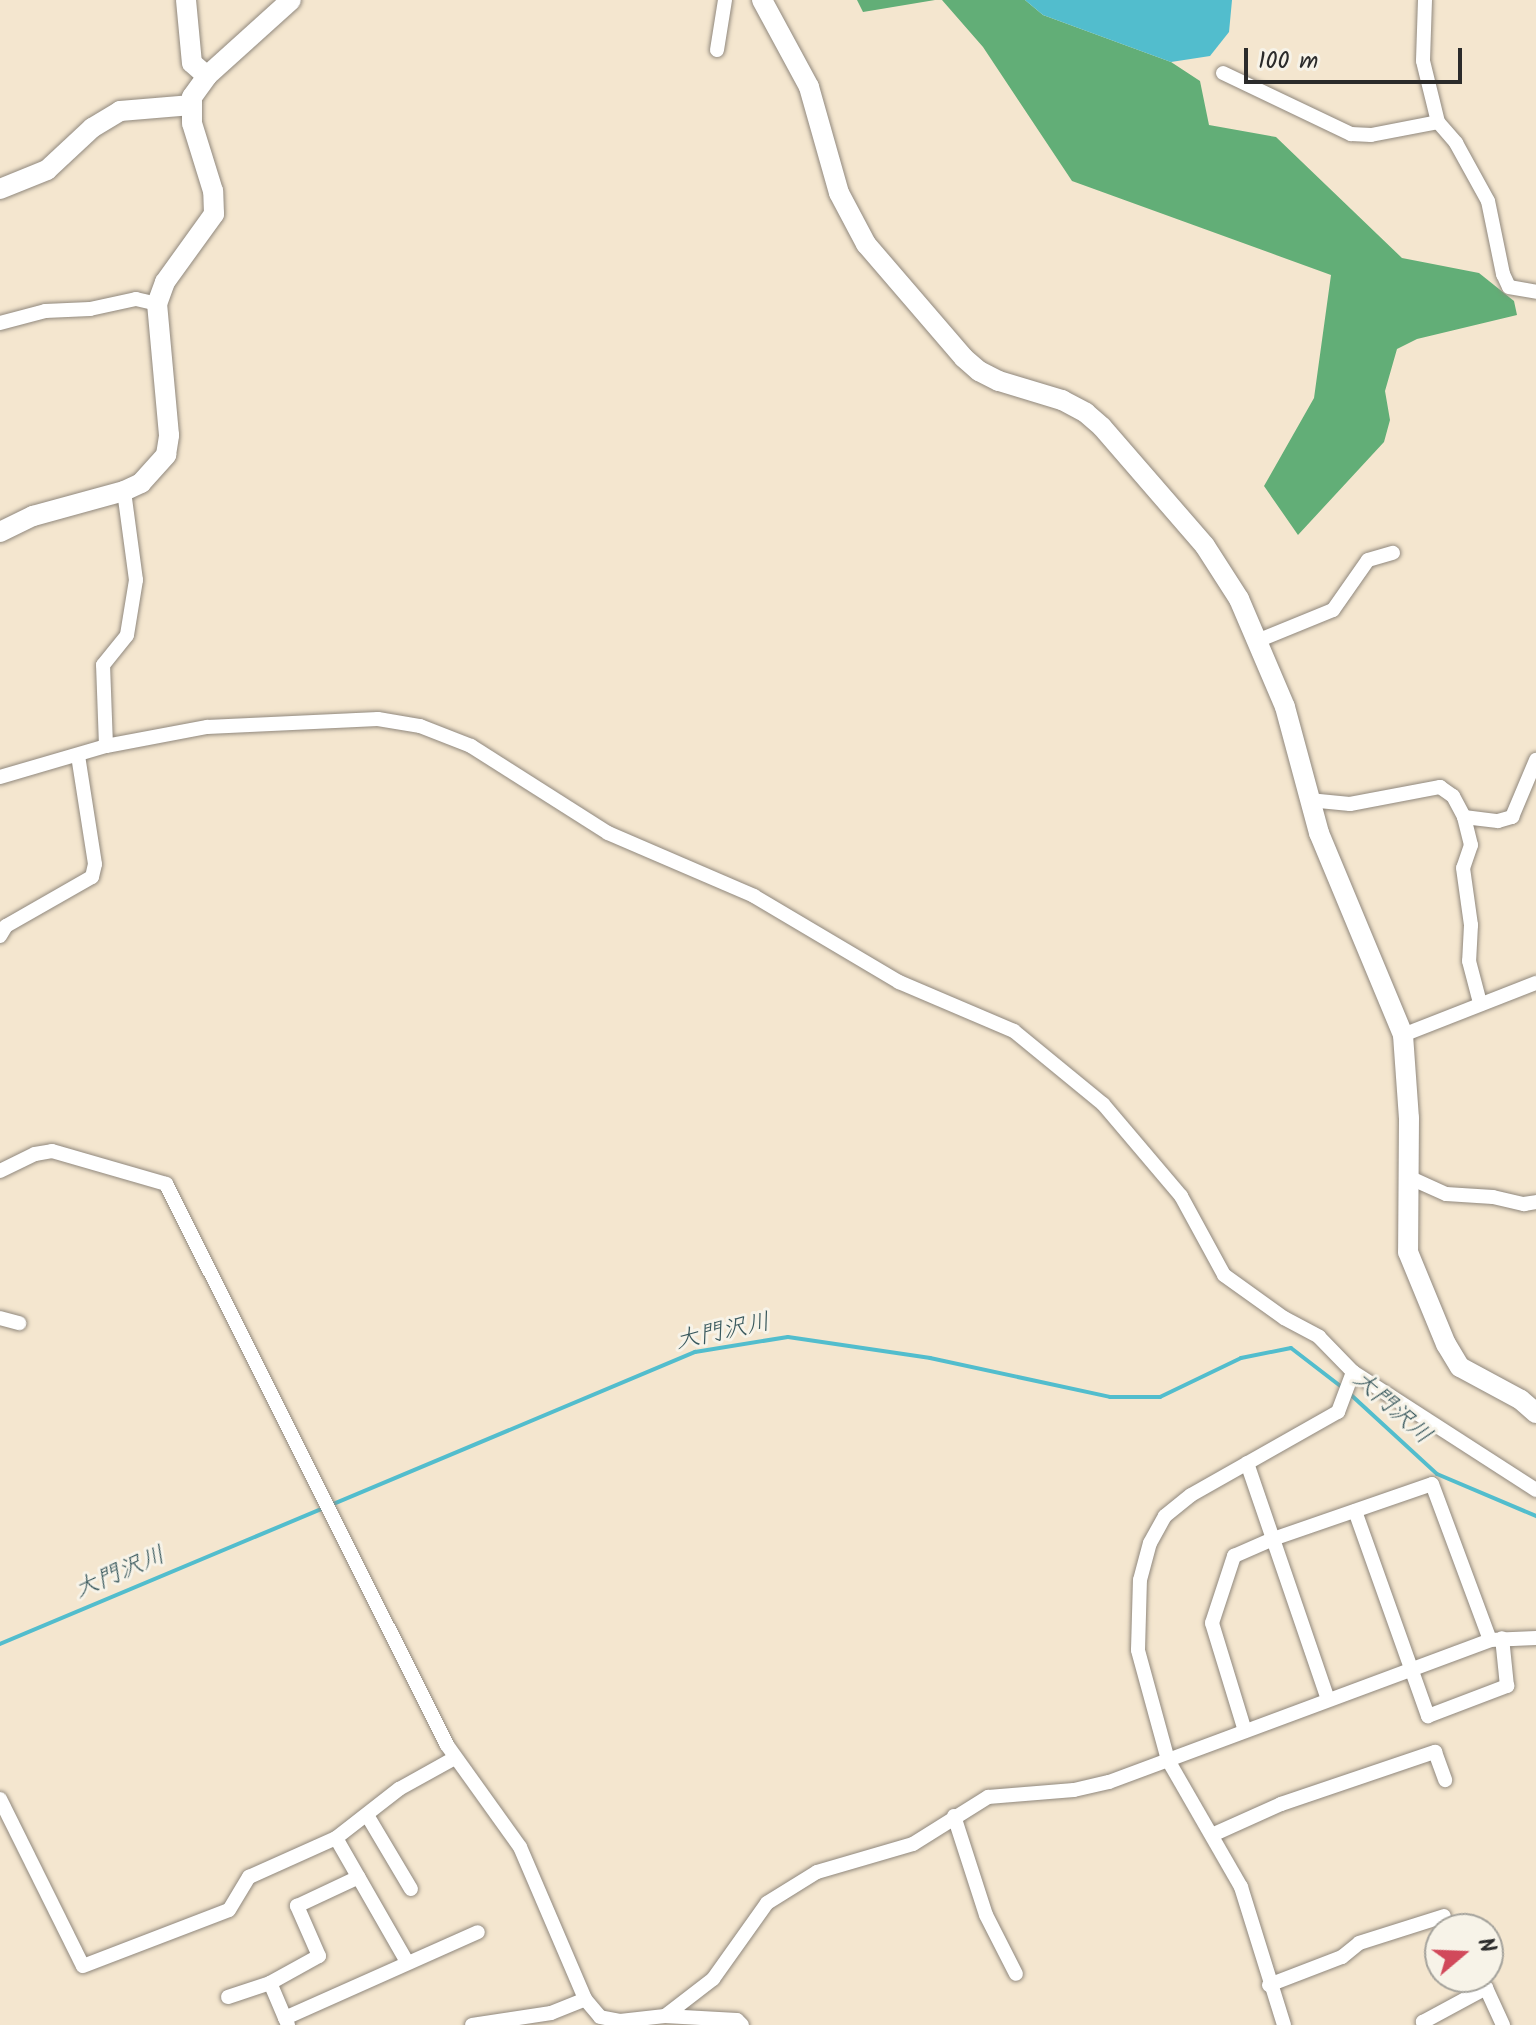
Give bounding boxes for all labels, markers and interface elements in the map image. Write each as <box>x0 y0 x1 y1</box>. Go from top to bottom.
scale bar <box>1248 32 1466 82</box>
text: 100 m <box>1258 42 1318 81</box>
water label: 大門沢川 <box>673 1308 773 1356</box>
water label: 大門沢川 <box>1347 1365 1437 1451</box>
water label: 大門沢川 <box>70 1541 170 1605</box>
north arrow <box>1424 1913 1504 1993</box>
text: N <box>1466 1933 1504 1958</box>

